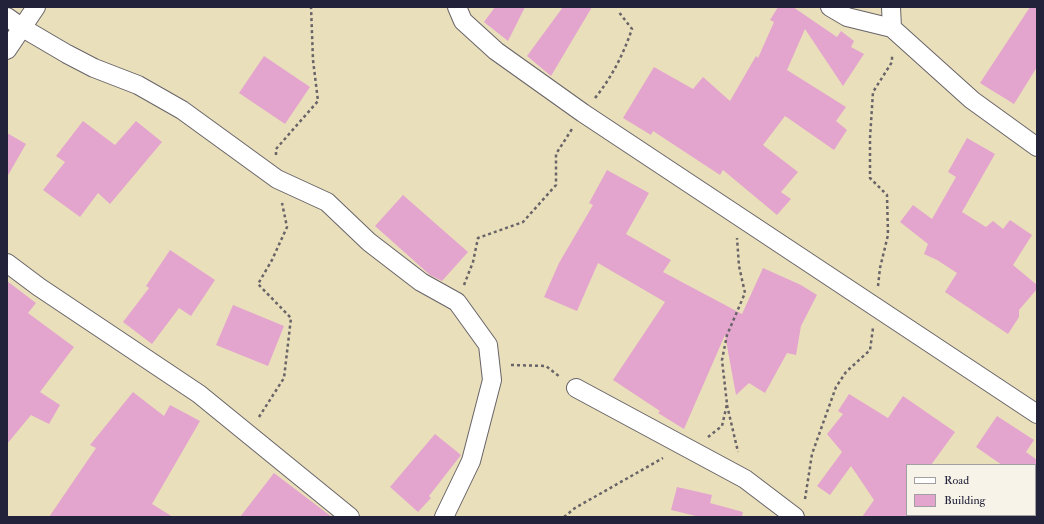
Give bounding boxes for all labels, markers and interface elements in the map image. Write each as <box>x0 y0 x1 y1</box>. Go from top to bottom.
legend <box>906 464 1036 516</box>
text: Road <box>944 473 969 488</box>
text: Building <box>944 493 985 508</box>

